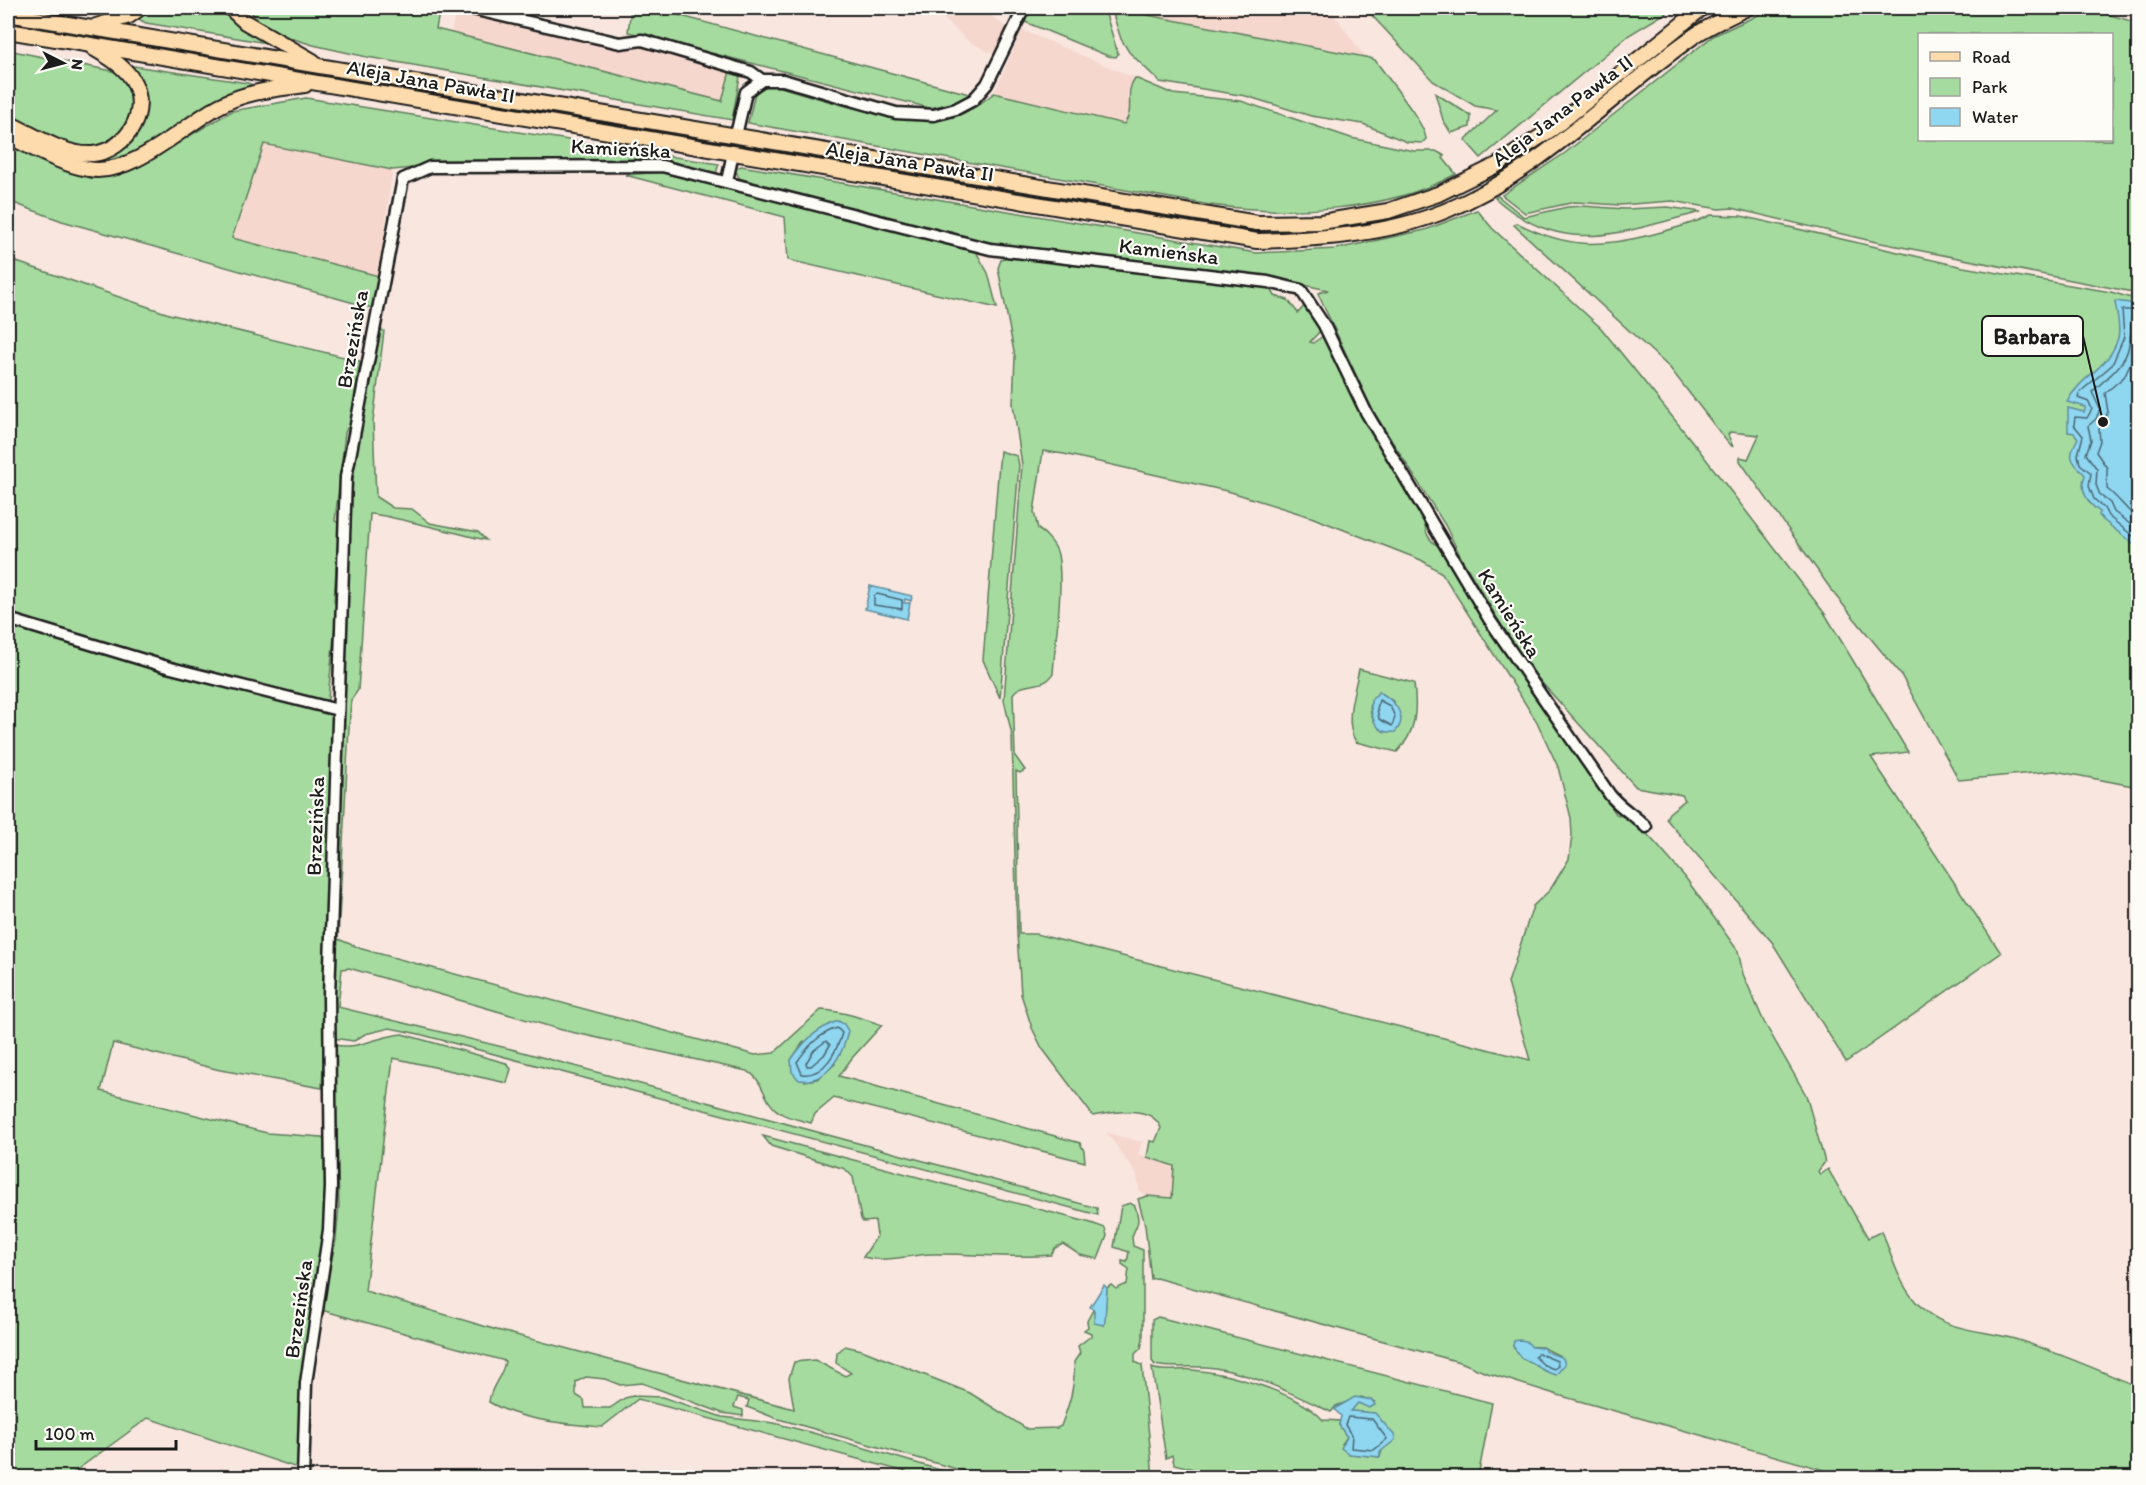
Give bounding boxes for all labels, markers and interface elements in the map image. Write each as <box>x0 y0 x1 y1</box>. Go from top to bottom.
north arrow <box>33 33 93 93</box>
legend <box>1918 33 2113 141</box>
text: Road <box>1972 46 2011 68</box>
street label: Aleja Jana Pawła II <box>1487 49 1637 171</box>
street label: Aleja Jana Pawła II <box>345 54 517 108</box>
text: N <box>67 58 87 71</box>
text: Park <box>1972 76 2007 98</box>
text: Water <box>1972 106 2018 128</box>
street label: Kamieńska <box>570 133 672 163</box>
street label: Aleja Jana Pawła II <box>824 135 996 187</box>
street label: Kamieńska <box>1118 232 1220 270</box>
street label: Brzezińska <box>331 288 373 390</box>
callout: Barbara <box>1982 316 2083 356</box>
text: Barbara <box>1994 323 2071 350</box>
street label: Kamieńska <box>1473 564 1547 662</box>
street label: Brzezińska <box>301 776 329 876</box>
street label: Brzezińska <box>279 1258 317 1360</box>
scale bar <box>36 1413 176 1451</box>
text: 100 m <box>45 1423 95 1445</box>

